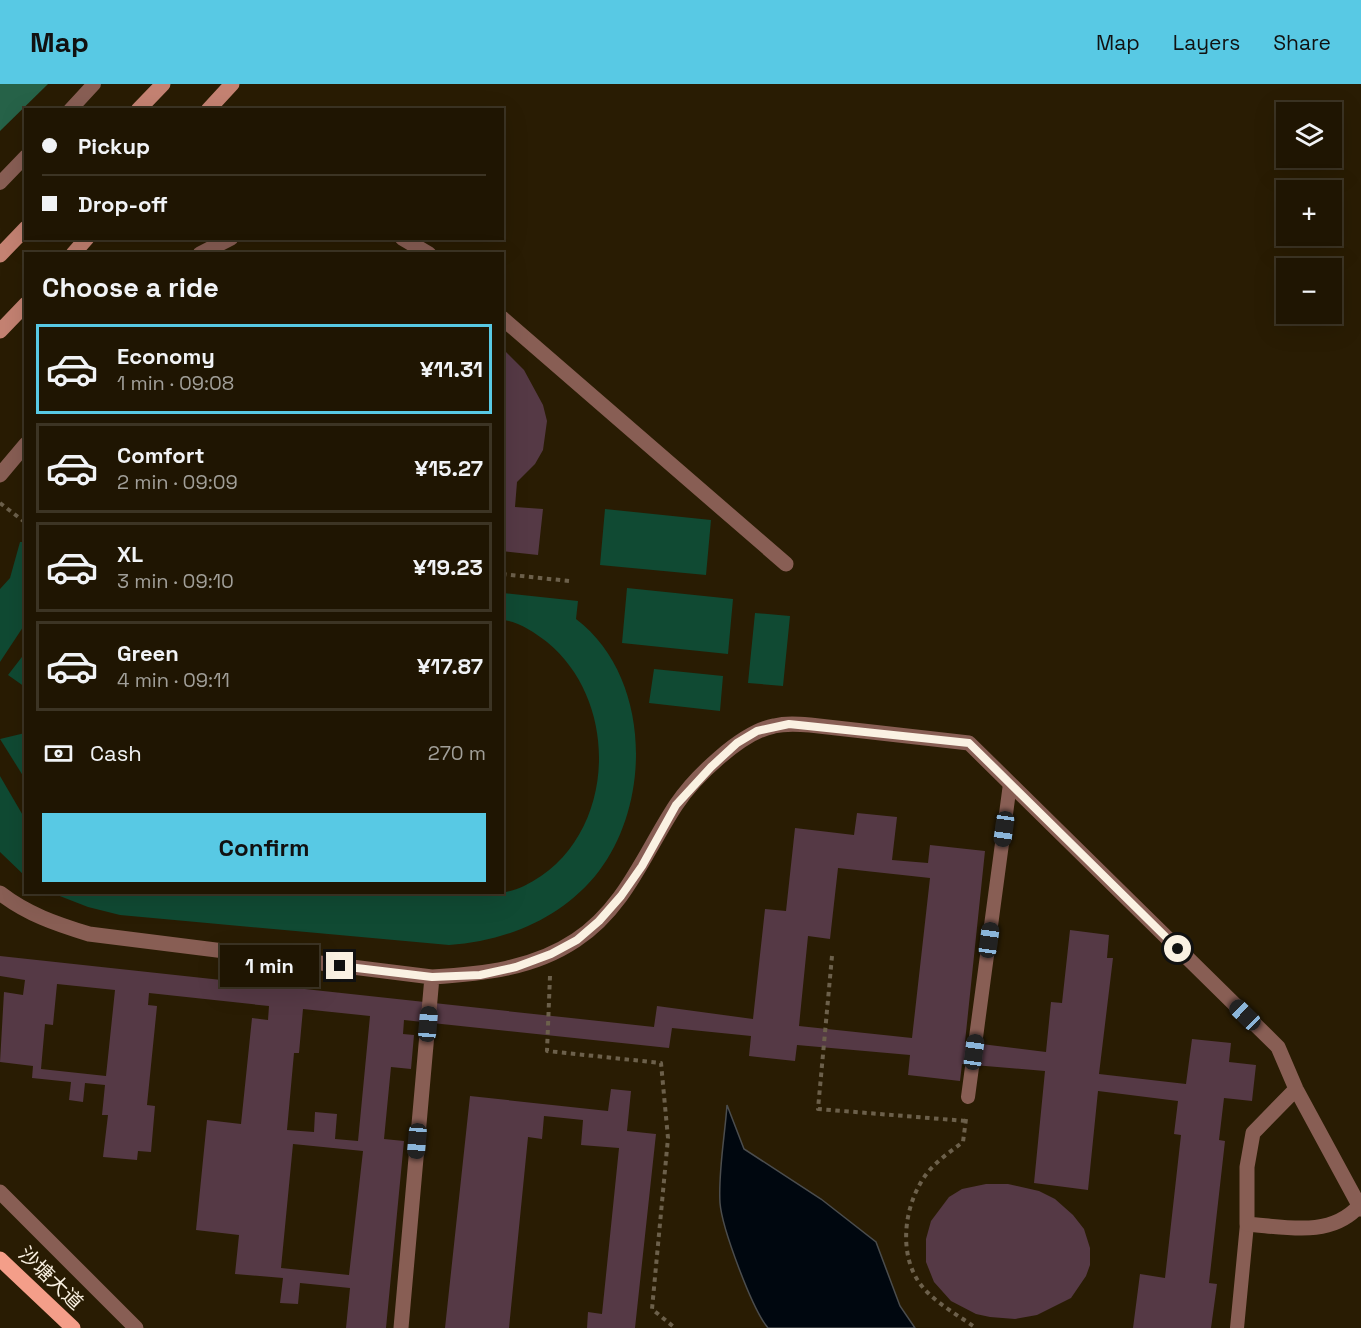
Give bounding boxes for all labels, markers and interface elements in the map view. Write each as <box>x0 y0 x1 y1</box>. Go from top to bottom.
text: Map <box>30 24 89 60</box>
text: Map <box>1096 29 1140 56</box>
text: Layers <box>1173 29 1240 56</box>
text: Share <box>1273 29 1331 56</box>
map controls <box>1276 102 1342 324</box>
button: layers <box>1276 102 1342 168</box>
text: Pickup <box>78 132 150 160</box>
button: + <box>1276 180 1342 246</box>
text: Drop-off <box>78 190 168 218</box>
button: − <box>1276 258 1342 324</box>
text: Choose a ride <box>42 270 219 305</box>
icon: car <box>45 342 99 396</box>
text: Economy <box>117 342 215 370</box>
text: ¥11.31 <box>420 355 483 383</box>
text: 1 min · 09:08 <box>117 370 234 396</box>
icon: car <box>45 441 99 495</box>
text: Comfort <box>117 441 205 469</box>
text: ¥15.27 <box>415 454 483 482</box>
text: 2 min · 09:09 <box>117 469 238 495</box>
icon: car <box>45 540 99 594</box>
text: XL <box>117 540 143 568</box>
text: ¥19.23 <box>413 553 483 581</box>
text: 3 min · 09:10 <box>117 568 234 594</box>
icon: car <box>45 639 99 693</box>
text: Green <box>117 639 179 667</box>
text: ¥17.87 <box>417 652 483 680</box>
text: 4 min · 09:11 <box>117 667 230 693</box>
icon: cash <box>42 737 75 770</box>
text: Cash <box>90 739 142 767</box>
text: 270 m <box>428 740 486 766</box>
car <box>993 810 1015 848</box>
button: Confirm <box>42 813 486 882</box>
car <box>978 921 1000 959</box>
route start <box>1164 935 1191 962</box>
callout: 1 min <box>220 945 319 987</box>
route end <box>326 952 353 979</box>
text: 1 min <box>245 953 294 979</box>
car <box>1226 996 1264 1034</box>
car <box>417 1005 439 1043</box>
car <box>963 1033 985 1071</box>
car <box>406 1122 428 1160</box>
street label: 沙塘大道 <box>13 1241 89 1315</box>

